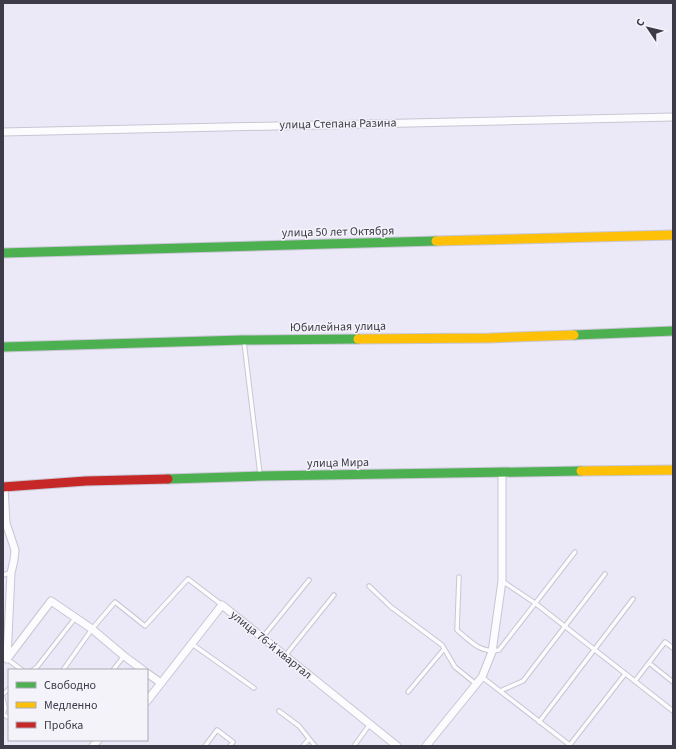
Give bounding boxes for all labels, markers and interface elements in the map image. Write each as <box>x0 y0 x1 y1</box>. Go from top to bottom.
north arrow <box>628 8 668 48</box>
text: С <box>632 15 649 29</box>
street label: улица Степана Разина <box>279 114 397 134</box>
street label: улица 50 лет Октября <box>282 223 394 241</box>
street label: Юбилейная улица <box>290 318 386 336</box>
street label: улица Мира <box>307 454 369 472</box>
street label: улица 76-й квартал <box>226 607 316 683</box>
legend <box>8 669 148 741</box>
text: Свободно <box>44 677 96 694</box>
text: Медленно <box>44 697 98 714</box>
text: Пробка <box>44 717 83 734</box>

